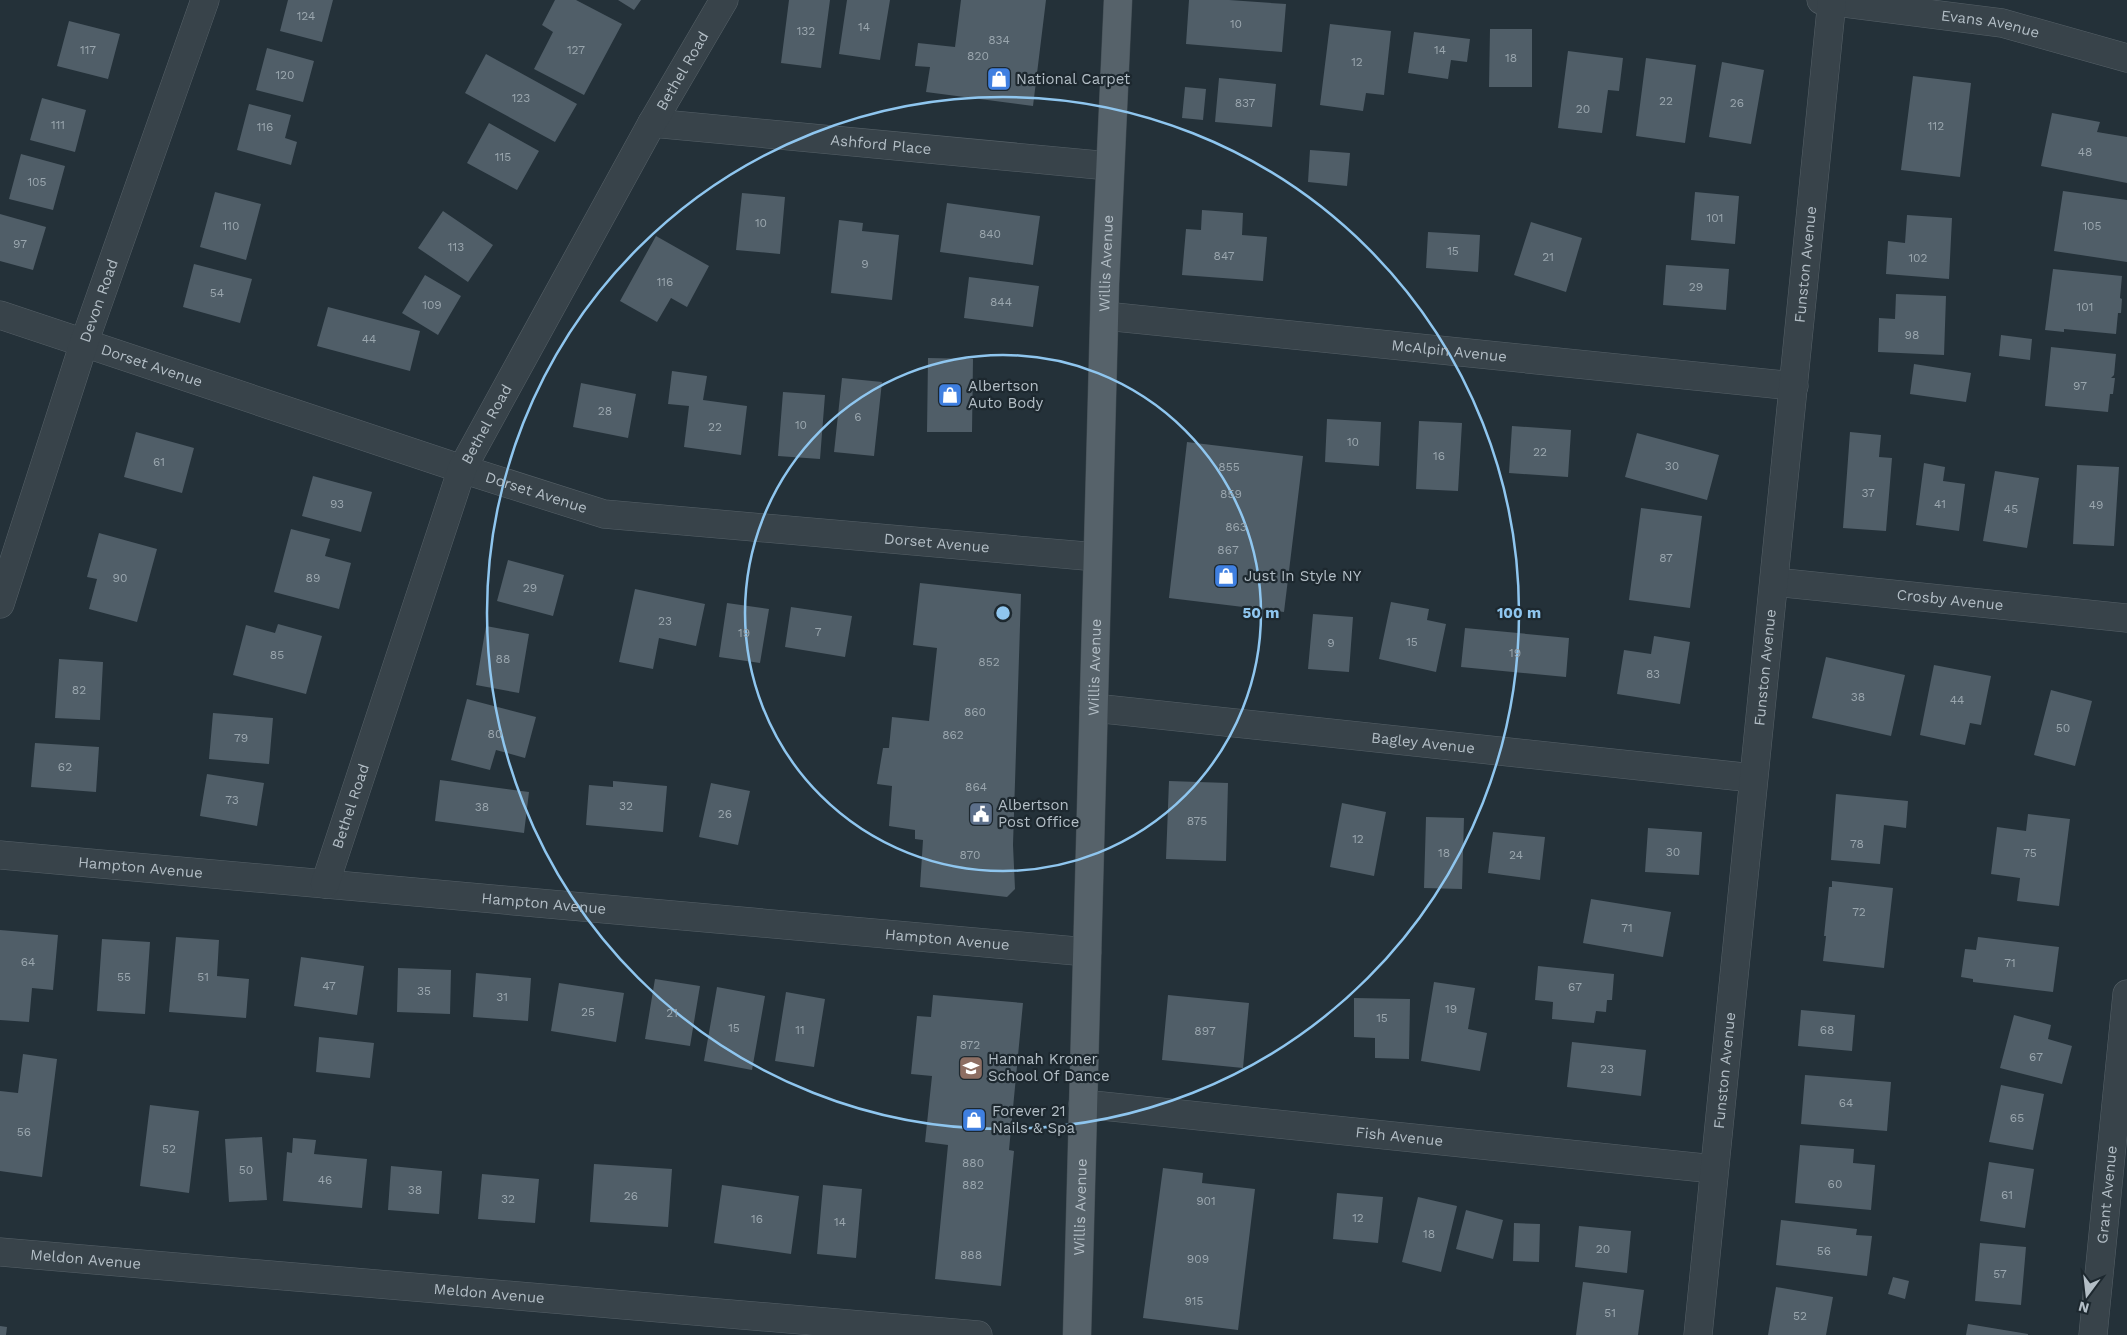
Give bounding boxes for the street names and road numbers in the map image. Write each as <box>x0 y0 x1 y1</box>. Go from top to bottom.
street label: Evans Avenue <box>1940 6 2042 42</box>
street label: Bethel Road <box>652 28 713 114</box>
street label: Ashford Place <box>830 131 932 158</box>
street label: Funston Avenue <box>1791 205 1820 324</box>
street label: Willis Avenue <box>1095 214 1117 312</box>
street label: Devon Road <box>76 257 122 345</box>
street label: McAlpin Avenue <box>1391 336 1508 366</box>
street label: Dorset Avenue <box>99 340 205 391</box>
street label: Bethel Road <box>457 381 516 467</box>
street label: Dorset Avenue <box>483 468 590 517</box>
street label: Dorset Avenue <box>883 529 990 557</box>
street label: Crosby Avenue <box>1896 585 2004 614</box>
street label: Funston Avenue <box>1750 608 1780 727</box>
street label: Willis Avenue <box>1085 618 1105 716</box>
street label: Bagley Avenue <box>1370 729 1476 757</box>
street label: Bethel Road <box>328 761 373 851</box>
street label: Hampton Avenue <box>77 853 204 882</box>
street label: Hampton Avenue <box>481 889 607 918</box>
street label: Hampton Avenue <box>884 925 1010 954</box>
street label: Funston Avenue <box>1710 1011 1739 1130</box>
street label: Fish Avenue <box>1355 1123 1444 1150</box>
street label: Grant Avenue <box>2093 1145 2121 1245</box>
street label: Willis Avenue <box>1070 1158 1091 1256</box>
street label: Meldon Avenue <box>29 1246 142 1273</box>
street label: Meldon Avenue <box>433 1280 545 1307</box>

